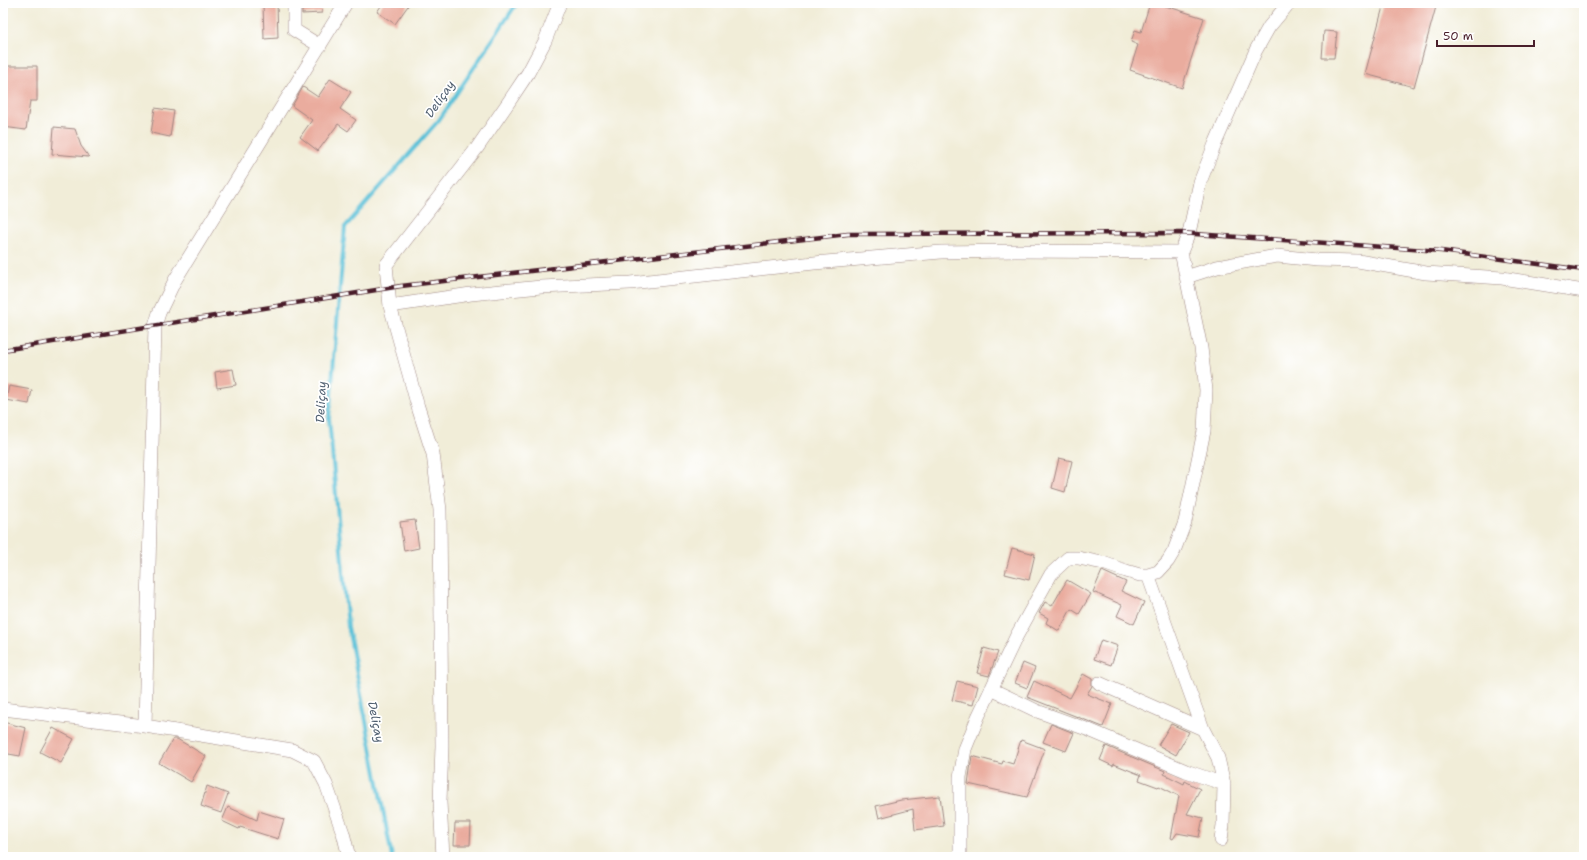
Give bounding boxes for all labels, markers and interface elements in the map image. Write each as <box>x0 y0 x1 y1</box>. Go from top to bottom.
scale bar <box>1437 22 1534 48</box>
text: 50 m <box>1443 28 1473 44</box>
water label: Deliçay <box>421 77 459 121</box>
water label: Deliçay <box>312 381 330 423</box>
water label: Deliçay <box>364 700 388 744</box>

